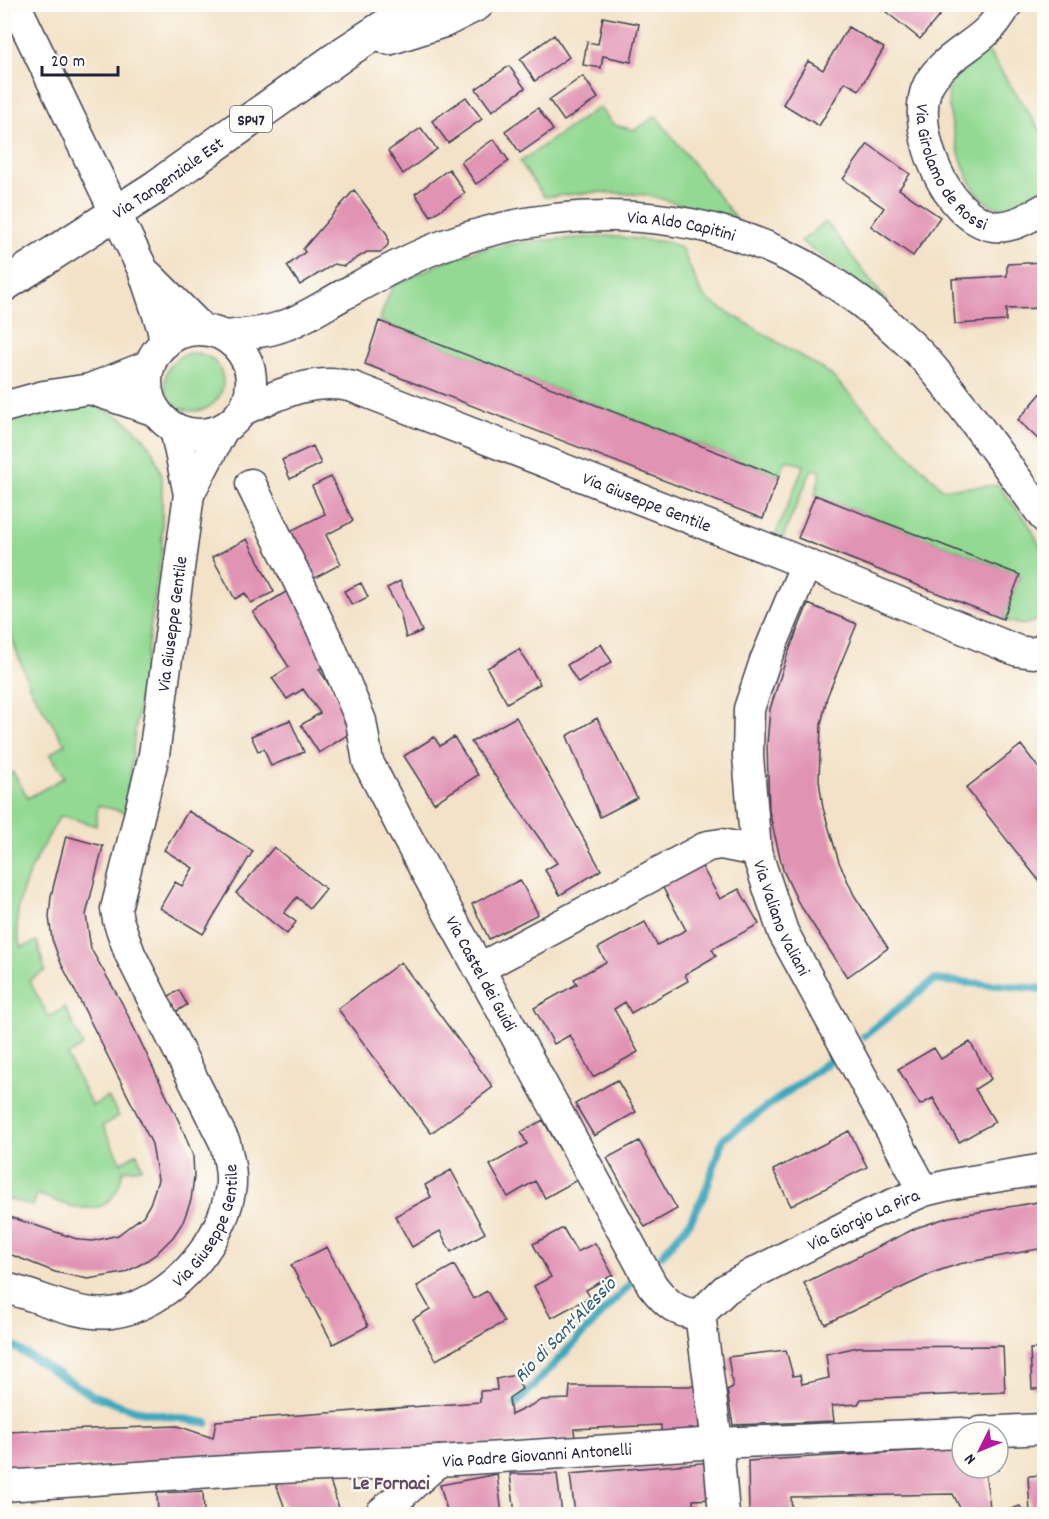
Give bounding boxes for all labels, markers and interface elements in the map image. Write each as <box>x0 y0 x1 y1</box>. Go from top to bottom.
scale bar <box>42 39 118 77</box>
text: 20 m <box>51 50 85 75</box>
street label: Via Girolamo de Rossi <box>908 103 990 239</box>
road number: SP47 <box>230 106 272 132</box>
street label: Via Tangenziale Est <box>109 132 230 227</box>
street label: Via Aldo Capitini <box>626 206 738 250</box>
street label: Via Giuseppe Gentile <box>578 467 714 540</box>
street label: Via Giuseppe Gentile <box>153 555 196 693</box>
street label: Via Valiano Valiani <box>745 858 815 981</box>
street label: Via Castel dei Guidi <box>438 912 521 1037</box>
street label: Via Giuseppe Gentile <box>168 1162 246 1295</box>
street label: Via Giorgio La Pira <box>804 1184 925 1259</box>
water label: Rio di Sant'Alessio <box>508 1271 625 1390</box>
north arrow <box>950 1420 1010 1480</box>
street label: Via Padre Giovanni Antonelli <box>442 1439 633 1476</box>
text: N <box>960 1448 982 1469</box>
district label: Le Fornaci <box>352 1471 430 1499</box>

